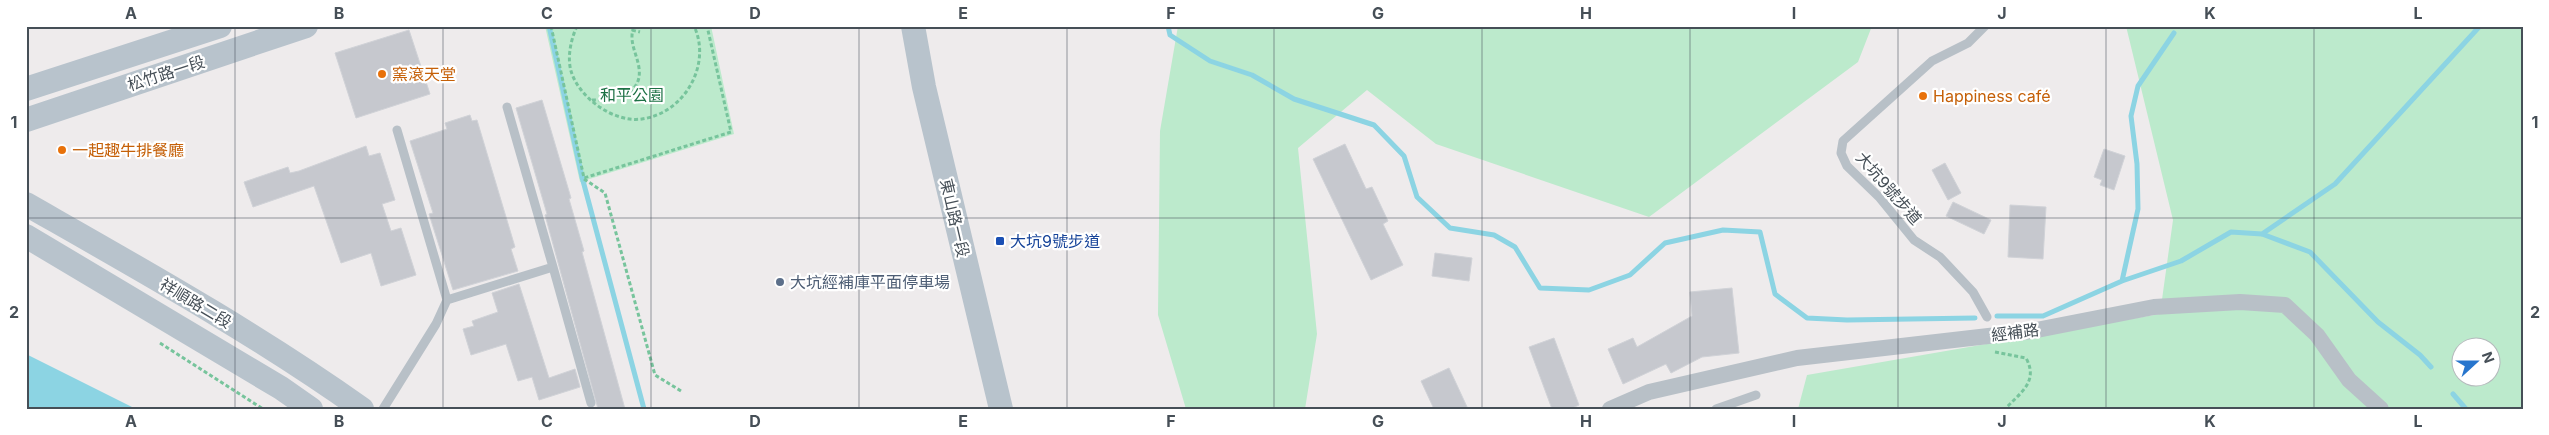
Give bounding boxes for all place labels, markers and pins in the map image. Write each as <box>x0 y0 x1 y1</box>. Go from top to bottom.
place label: 窯滾天堂 <box>392 64 456 84</box>
marker: 窯滾天堂 <box>376 68 388 80</box>
place label: Happiness café <box>1933 86 2051 106</box>
marker: Happiness café <box>1917 90 1929 102</box>
place label: 一起趣牛排餐廳 <box>72 140 184 160</box>
marker: 一起趣牛排餐廳 <box>56 144 68 156</box>
place label: 大坑9號步道 <box>1010 231 1100 251</box>
marker: 大坑9號步道 <box>994 235 1006 247</box>
place label: 大坑經補庫平面停車場 <box>790 272 950 292</box>
marker: 大坑經補庫平面停車場 <box>774 276 786 288</box>

